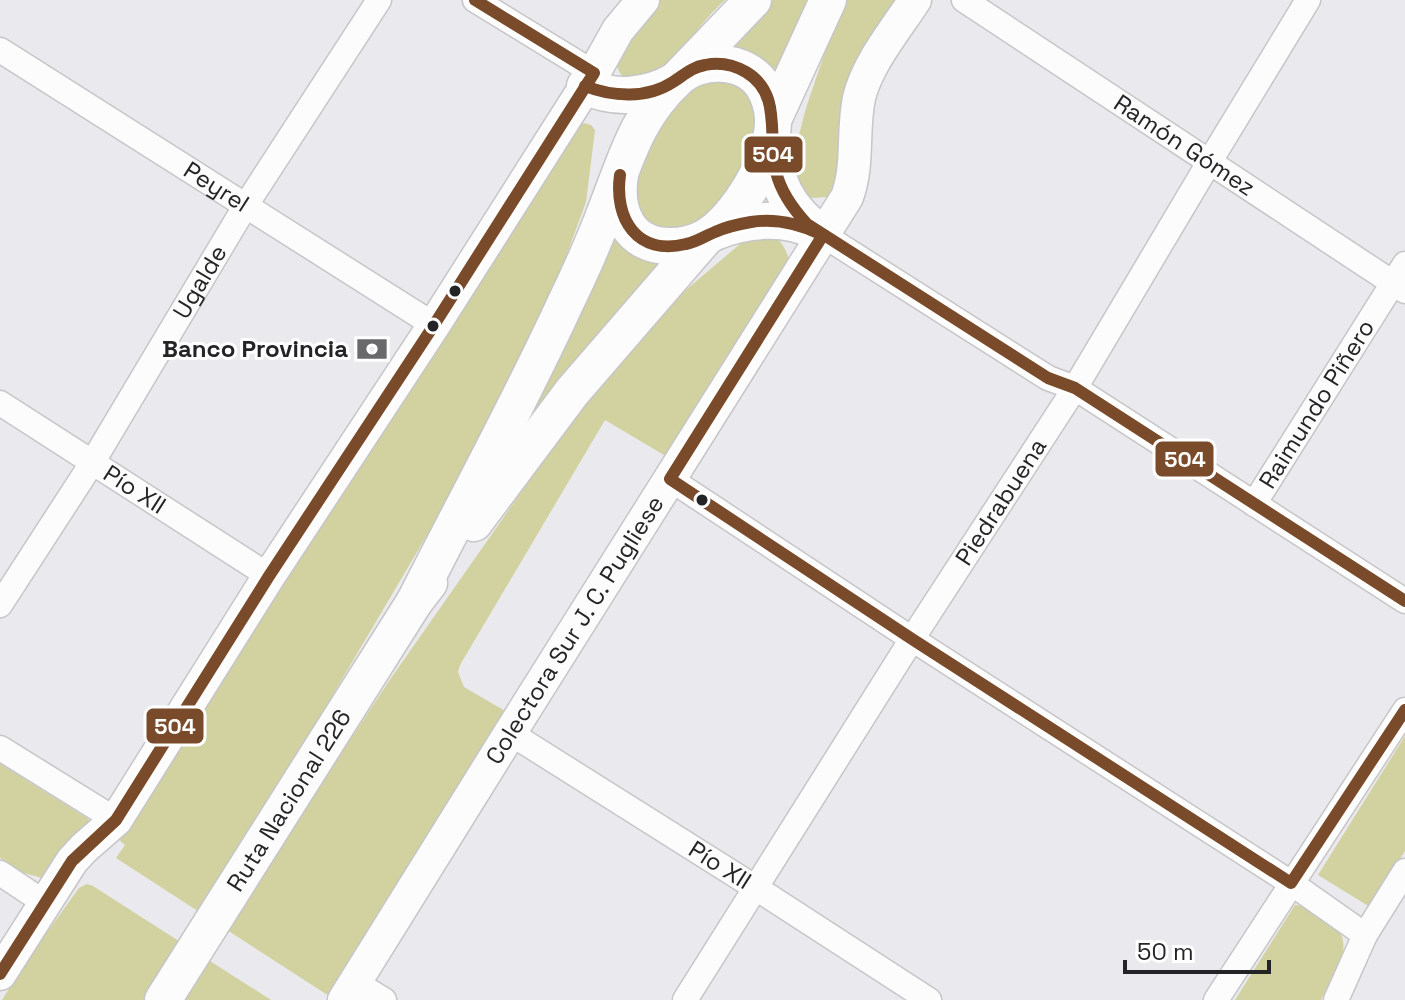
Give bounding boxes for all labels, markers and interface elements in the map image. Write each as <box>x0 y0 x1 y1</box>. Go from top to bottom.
street label: Ramón Gómez <box>1108 87 1261 203</box>
line badge: 504 <box>743 135 804 174</box>
text: 504 <box>752 140 794 168</box>
street label: Peyrel <box>178 154 255 219</box>
street label: Ugalde <box>166 239 234 324</box>
unlabelled marker <box>447 283 463 299</box>
street label: Raimundo Piñero <box>1252 314 1381 494</box>
unlabelled marker <box>425 318 441 334</box>
bank icon: Banco Provincia <box>355 332 389 366</box>
place label: Banco Provincia <box>162 333 348 364</box>
street label: Piedrabuena <box>948 432 1053 571</box>
line badge: 504 <box>1154 440 1215 478</box>
text: 504 <box>1164 445 1206 473</box>
street label: Pío XII <box>98 458 172 521</box>
street label: Colectora Sur J. C. Pugliese <box>478 490 670 770</box>
unlabelled marker <box>694 492 710 508</box>
street label: Ruta Nacional 226 <box>220 703 358 897</box>
line badge: 504 <box>145 707 205 745</box>
text: 504 <box>154 712 196 740</box>
street label: Pío XII <box>683 833 757 896</box>
scale bar <box>1125 924 1269 974</box>
text: 50 m <box>1137 936 1194 967</box>

